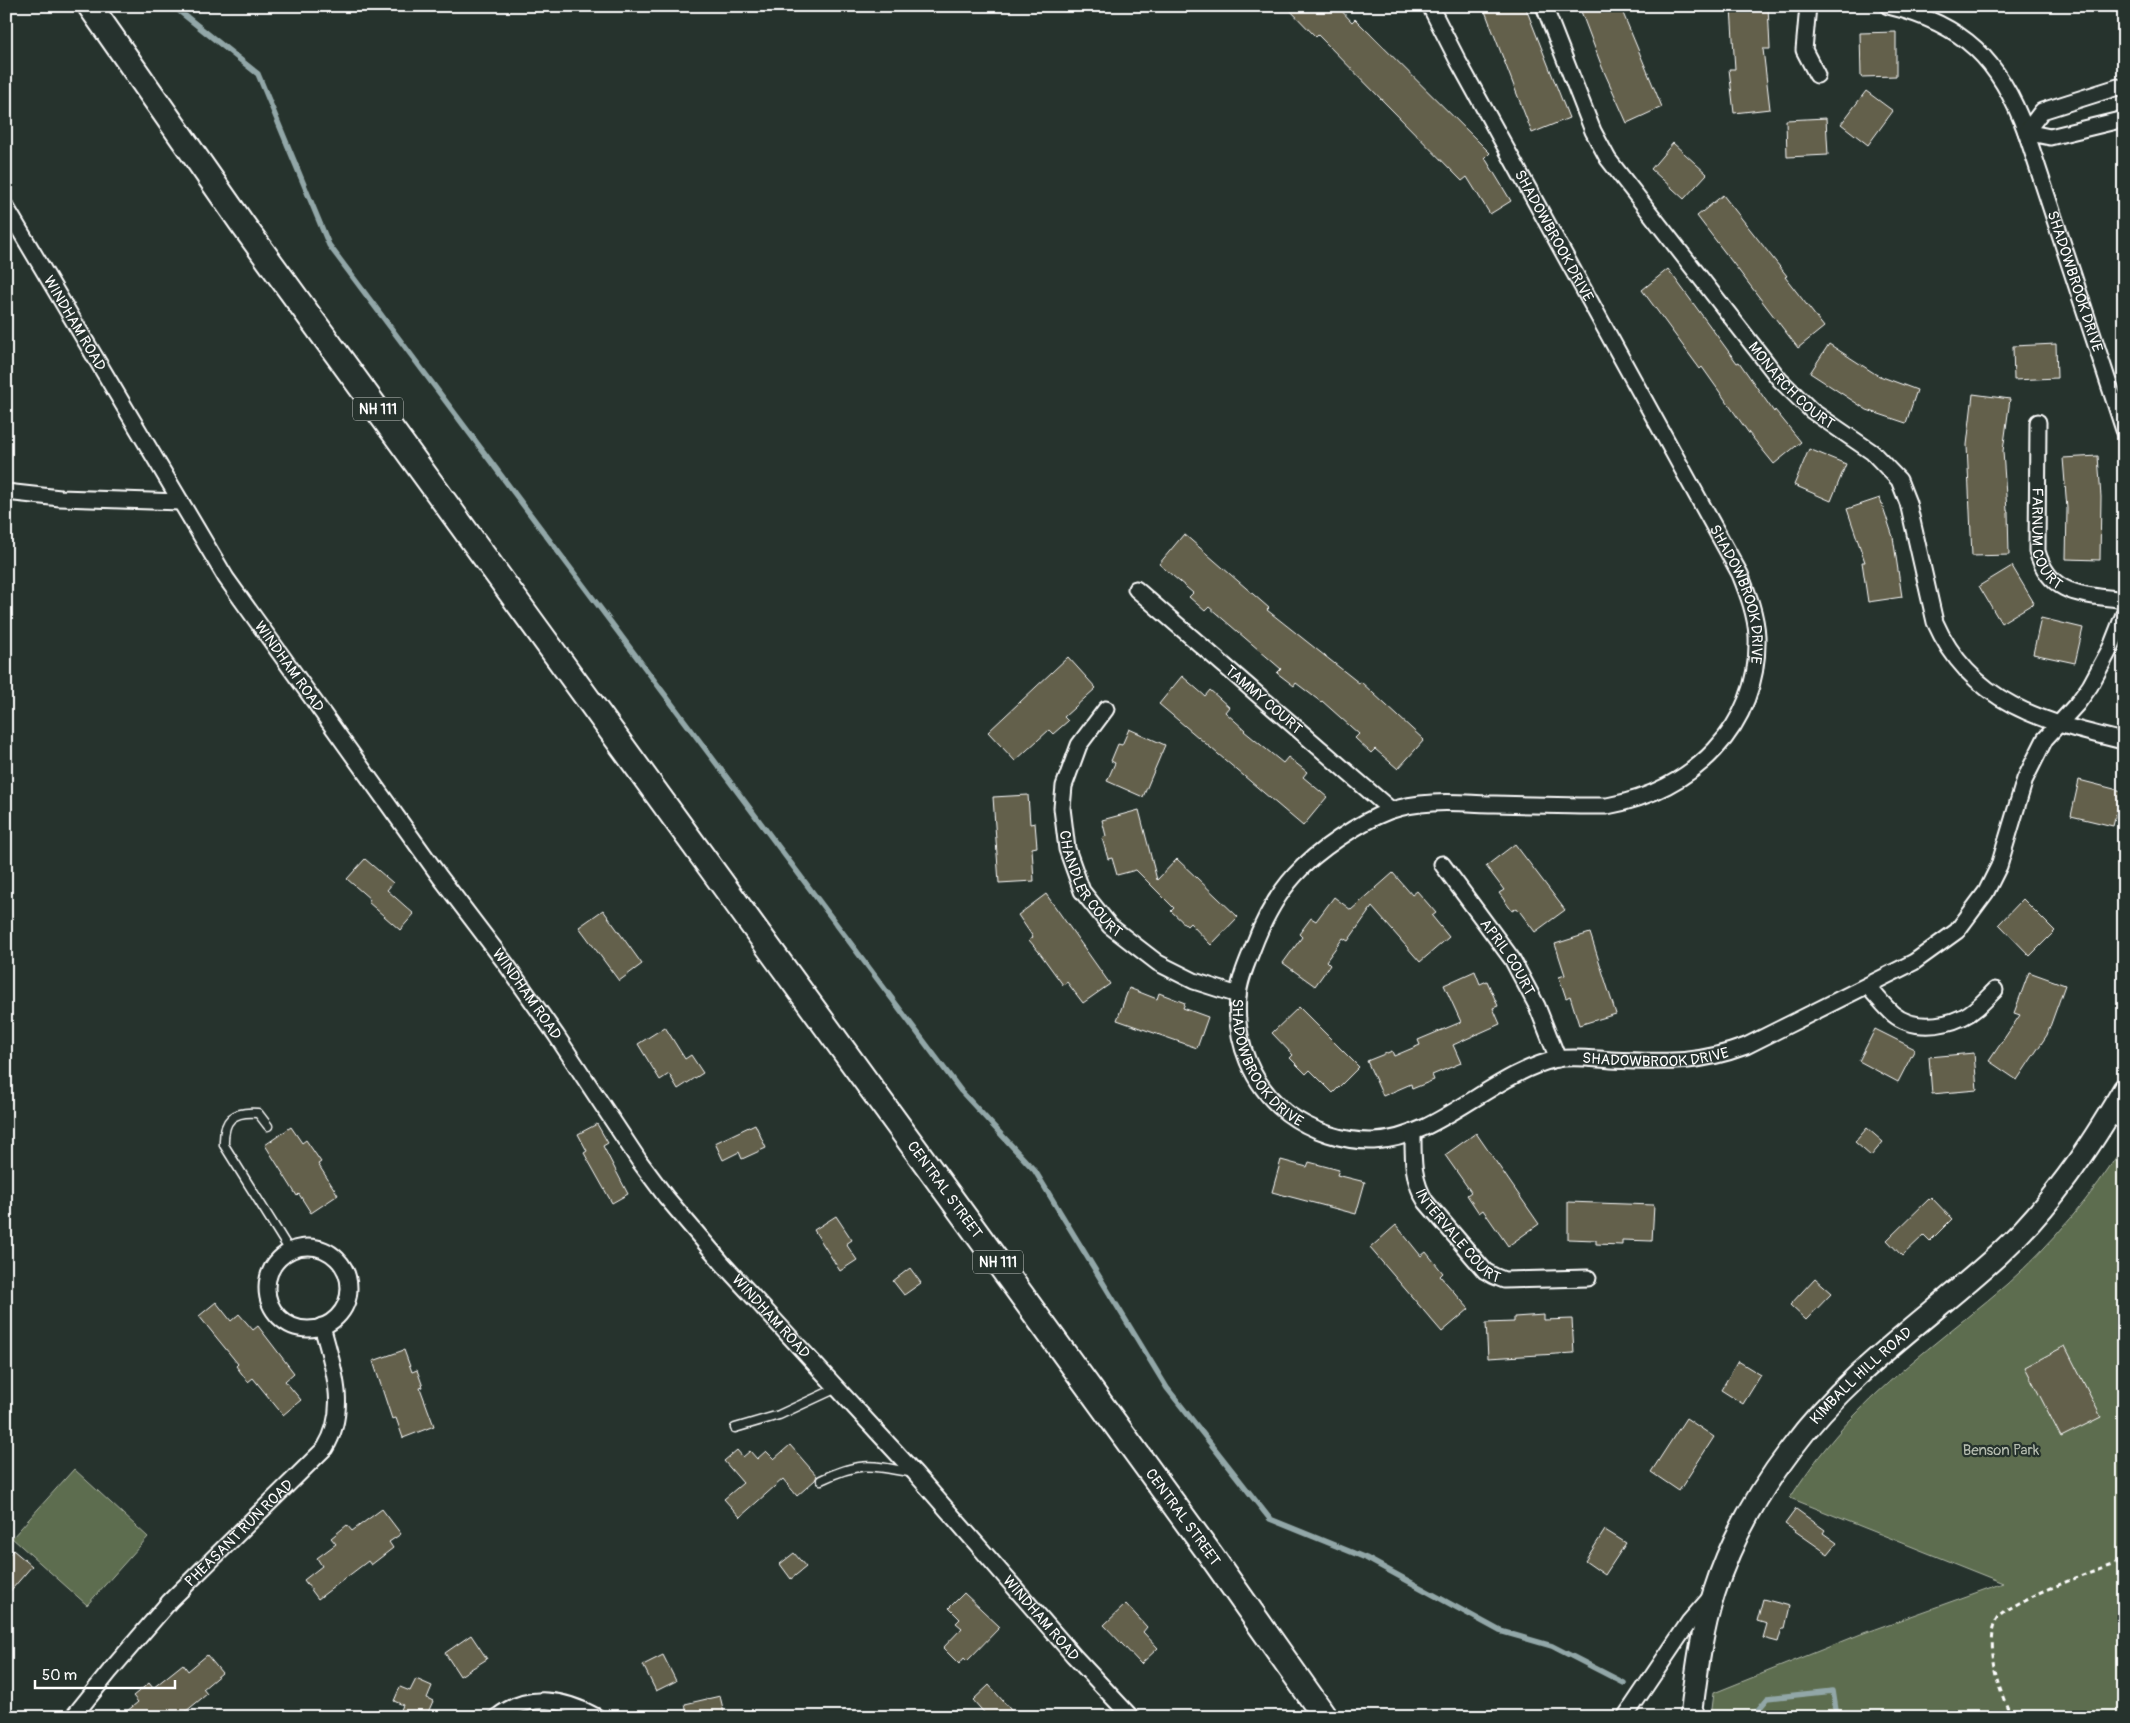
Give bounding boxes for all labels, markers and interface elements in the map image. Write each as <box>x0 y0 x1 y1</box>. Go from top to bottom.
street label: SHADOWBROOK DRIVE <box>1510 167 1598 305</box>
street label: SHADOWBROOK DRIVE <box>2043 208 2107 355</box>
street label: WINDHAM ROAD <box>39 272 110 374</box>
street label: MONARCH COURT <box>1744 338 1838 434</box>
road number: NH 111 <box>353 398 403 420</box>
street label: FARNUM COURT <box>2027 488 2066 594</box>
street label: SHADOWBROOK DRIVE <box>1705 522 1766 665</box>
street label: WINDHAM ROAD <box>250 618 328 716</box>
street label: TAMMY COURT <box>1221 661 1306 739</box>
street label: CHANDLER COURT <box>1055 829 1126 942</box>
street label: APRIL COURT <box>1476 915 1539 999</box>
street label: WINDHAM ROAD <box>488 945 565 1044</box>
street label: SHADOWBROOK DRIVE <box>1227 998 1307 1131</box>
street label: SHADOWBROOK DRIVE <box>1582 1043 1731 1072</box>
street label: CENTRAL STREET <box>903 1137 986 1242</box>
street label: INTERVALE COURT <box>1410 1186 1503 1288</box>
road number: NH 111 <box>973 1250 1023 1274</box>
street label: WINDHAM ROAD <box>727 1271 814 1363</box>
street label: KIMBALL HILL ROAD <box>1806 1323 1916 1429</box>
park label: Benson Park <box>1963 1441 2040 1460</box>
street label: CENTRAL STREET <box>1141 1465 1224 1570</box>
street label: PHEASANT RUN ROAD <box>181 1476 297 1591</box>
street label: WINDHAM ROAD <box>998 1572 1083 1665</box>
scale bar <box>35 1658 175 1690</box>
text: 50 m <box>42 1666 77 1685</box>

